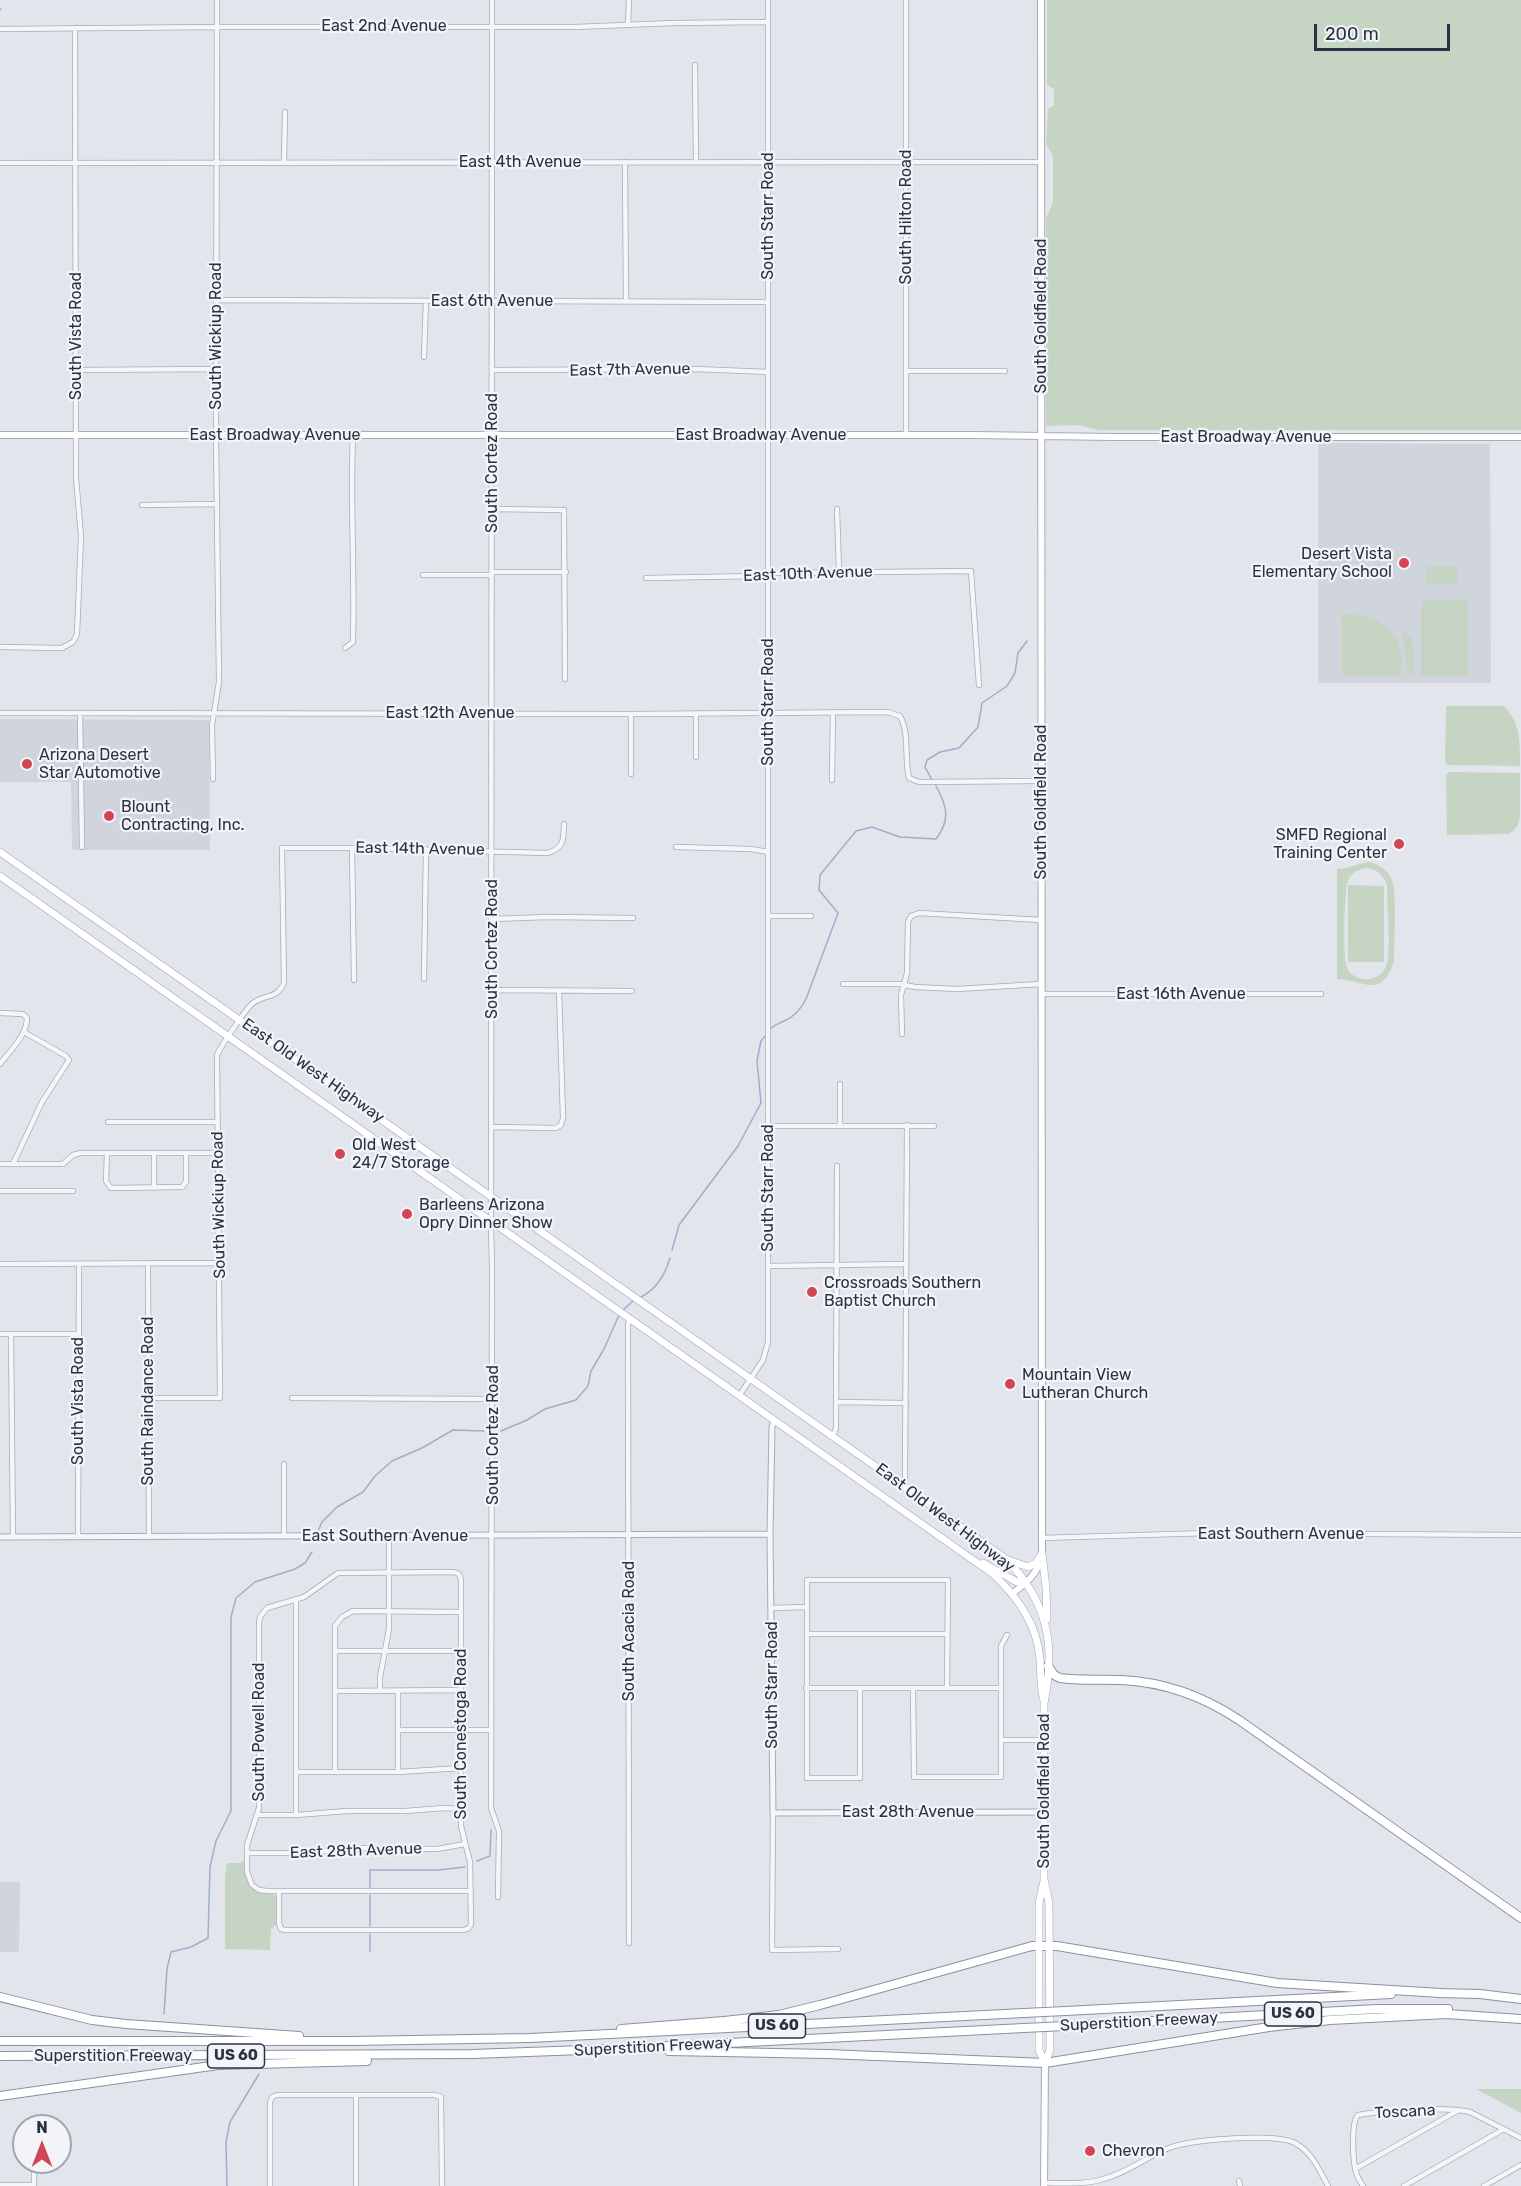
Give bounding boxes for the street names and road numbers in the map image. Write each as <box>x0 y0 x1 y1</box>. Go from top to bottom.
street label: East 2nd Avenue <box>321 16 447 36</box>
street label: South Hilton Road <box>896 150 916 284</box>
street label: East 4th Avenue <box>459 152 581 172</box>
street label: South Starr Road <box>758 152 778 280</box>
street label: South Goldfield Road <box>1031 238 1051 394</box>
street label: South Wickiup Road <box>206 262 226 410</box>
street label: South Vista Road <box>66 272 86 400</box>
street label: East 6th Avenue <box>431 291 553 311</box>
street label: East 7th Avenue <box>569 359 691 381</box>
street label: South Cortez Road <box>482 393 502 533</box>
street label: East Broadway Avenue <box>189 425 361 445</box>
street label: East Broadway Avenue <box>675 425 847 445</box>
street label: East Broadway Avenue <box>1160 427 1332 447</box>
street label: East 10th Avenue <box>743 562 873 586</box>
street label: South Starr Road <box>758 638 778 766</box>
street label: East 12th Avenue <box>385 703 515 723</box>
street label: South Goldfield Road <box>1031 724 1051 880</box>
street label: East 14th Avenue <box>355 838 485 860</box>
street label: South Cortez Road <box>482 879 502 1019</box>
street label: East 16th Avenue <box>1116 984 1246 1004</box>
street label: East Old West Highway <box>238 1015 388 1127</box>
street label: South Starr Road <box>758 1124 778 1252</box>
street label: South Wickiup Road <box>208 1131 230 1279</box>
street label: South Raindance Road <box>138 1316 158 1486</box>
street label: South Vista Road <box>68 1337 88 1465</box>
street label: South Cortez Road <box>483 1365 503 1505</box>
street label: East Old West Highway <box>872 1459 1018 1577</box>
street label: East Southern Avenue <box>1198 1524 1364 1544</box>
street label: East Southern Avenue <box>302 1526 468 1546</box>
street label: South Acacia Road <box>619 1561 639 1701</box>
street label: South Starr Road <box>762 1621 782 1749</box>
street label: South Conestoga Road <box>451 1649 471 1819</box>
street label: South Powell Road <box>249 1663 269 1801</box>
street label: South Goldfield Road <box>1034 1713 1054 1869</box>
street label: East 28th Avenue <box>842 1802 974 1822</box>
street label: East 28th Avenue <box>290 1839 422 1863</box>
road number: US 60 <box>1264 2002 1322 2026</box>
street label: Superstition Freeway <box>1060 2008 1218 2036</box>
road number: US 60 <box>748 2014 806 2038</box>
street label: Superstition Freeway <box>574 2033 732 2061</box>
road number: US 60 <box>208 2044 264 2068</box>
street label: Superstition Freeway <box>34 2046 192 2066</box>
street label: Toscana <box>1374 2101 1436 2123</box>

